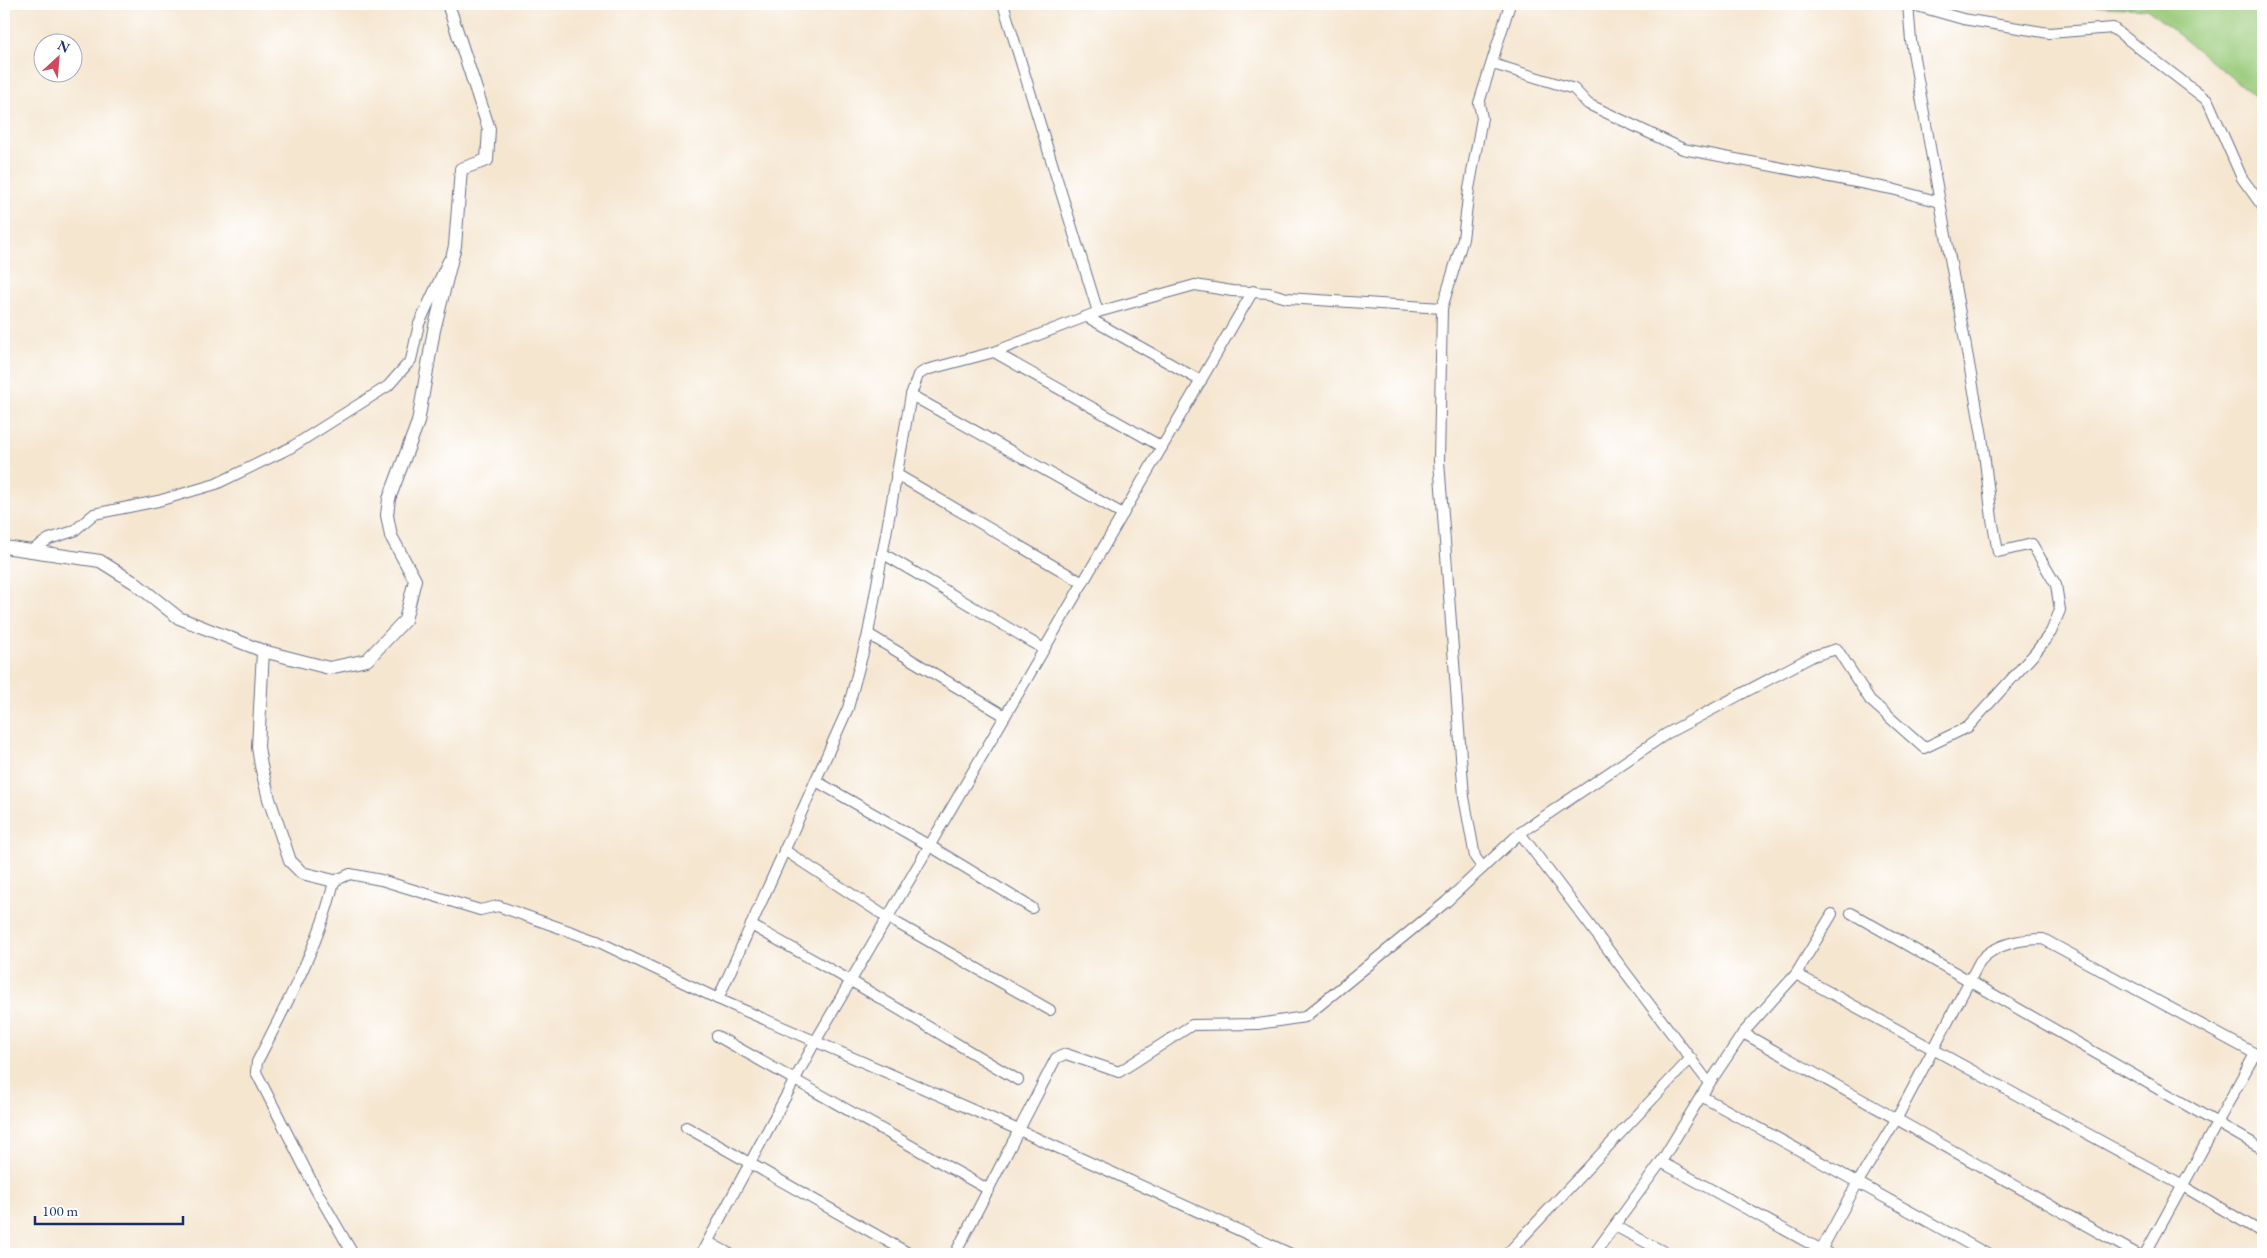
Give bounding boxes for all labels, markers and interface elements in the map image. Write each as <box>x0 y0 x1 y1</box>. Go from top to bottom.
north arrow <box>32 32 82 82</box>
text: N <box>55 36 73 57</box>
scale bar <box>35 1193 182 1225</box>
text: 100 m <box>42 1201 79 1220</box>

